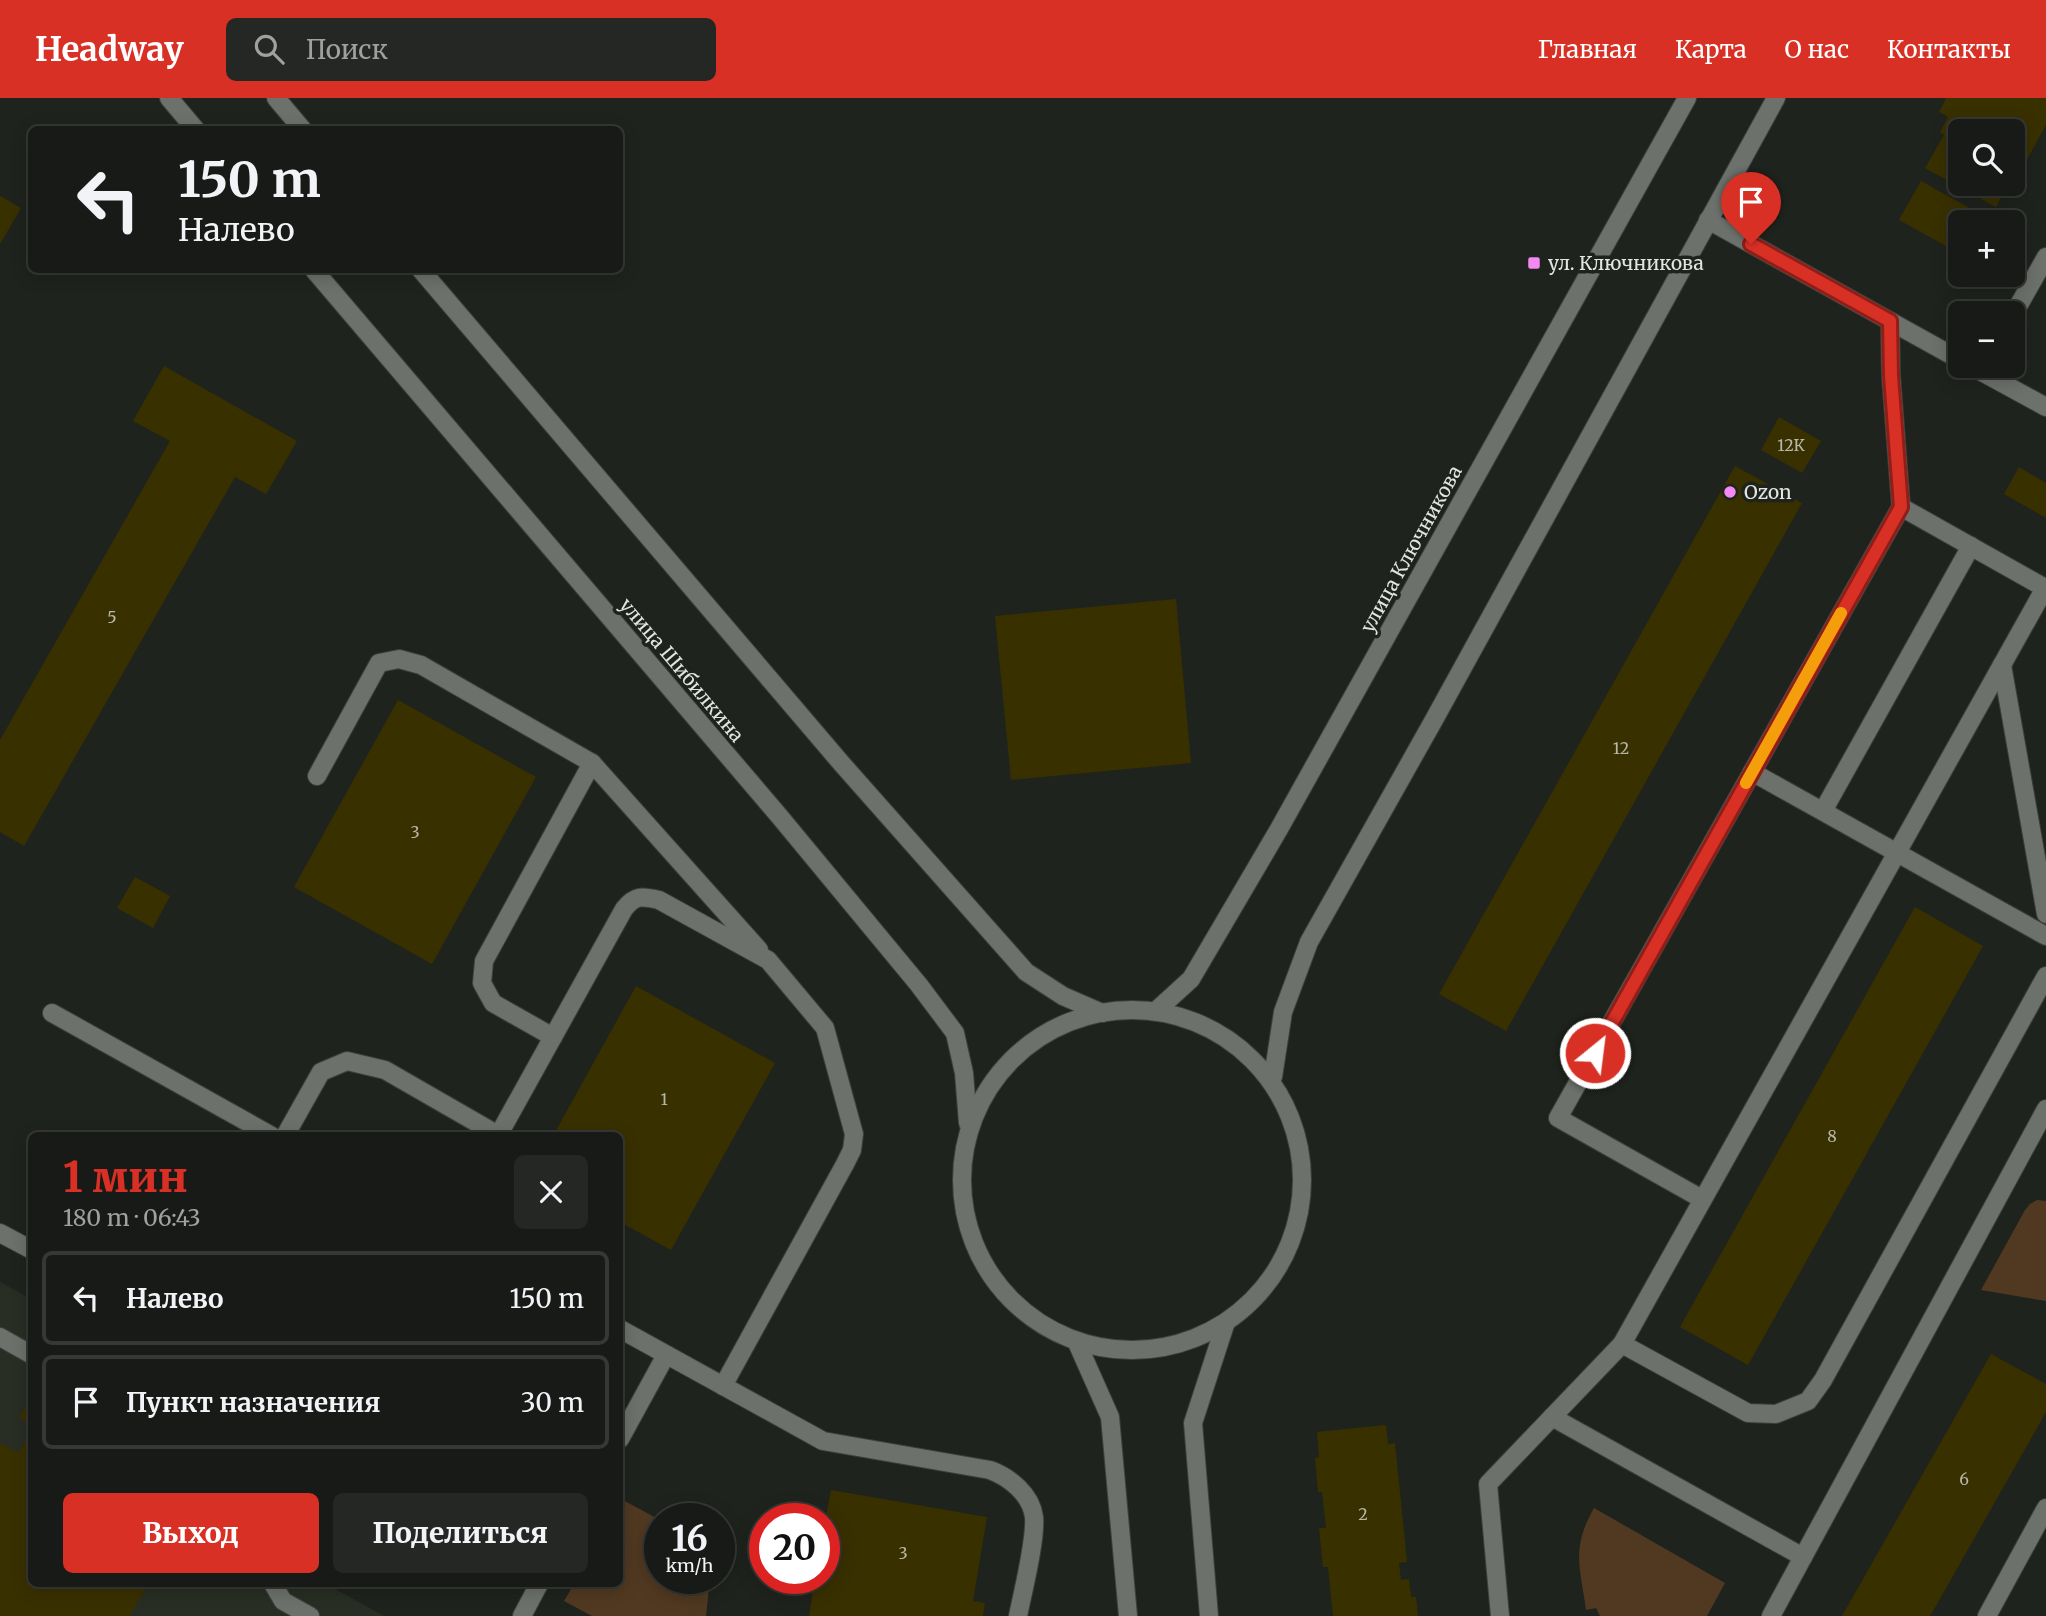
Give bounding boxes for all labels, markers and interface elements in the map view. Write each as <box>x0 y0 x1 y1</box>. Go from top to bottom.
search box <box>226 18 716 81</box>
text: Headway <box>35 29 184 70</box>
icon: search <box>250 30 288 68</box>
text: Поиск <box>306 33 388 66</box>
text: Главная <box>1538 34 1637 65</box>
text: Карта <box>1675 34 1747 65</box>
text: О нас <box>1785 34 1849 65</box>
text: Контакты <box>1887 34 2011 65</box>
map controls <box>1948 119 2025 378</box>
button: search <box>1948 119 2025 196</box>
text: 150 m <box>178 149 321 210</box>
icon: left <box>63 154 154 245</box>
pin <box>1721 172 1781 244</box>
icon: arrive <box>1732 183 1770 221</box>
text: Налево <box>178 210 295 250</box>
button: + <box>1948 210 2025 287</box>
place label: ул. Ключникова <box>1548 251 1704 275</box>
marker: ул. Ключникова <box>1526 255 1542 271</box>
button: − <box>1948 301 2025 378</box>
house number: 12К <box>1777 435 1805 455</box>
street label: улица Ключникова <box>1355 461 1467 637</box>
place label: Ozon <box>1744 480 1792 504</box>
marker: Ozon <box>1722 484 1738 500</box>
street label: улица Шибилкина <box>615 593 749 747</box>
house number: 5 <box>107 607 117 627</box>
house number: 12 <box>1613 738 1629 758</box>
house number: 3 <box>410 822 420 842</box>
position arrow <box>1558 1016 1632 1090</box>
house number: 1 <box>660 1089 668 1109</box>
house number: 8 <box>1827 1126 1837 1146</box>
text: 1 мин <box>63 1151 188 1203</box>
button: close <box>514 1155 588 1229</box>
text: 180 m · 06:43 <box>63 1203 201 1232</box>
icon: left <box>67 1279 105 1317</box>
text: Налево <box>126 1282 224 1315</box>
text: 150 m <box>510 1282 584 1315</box>
icon: arrive <box>67 1383 105 1421</box>
text: Пункт назначения <box>126 1386 380 1419</box>
text: 30 m <box>521 1386 584 1419</box>
house number: 6 <box>1959 1469 1969 1489</box>
button: Выход <box>63 1493 319 1573</box>
button: Поделиться <box>333 1493 588 1573</box>
speed limit sign: 20 <box>749 1503 840 1594</box>
house number: 2 <box>1358 1504 1368 1524</box>
text: 16 <box>671 1517 708 1561</box>
house number: 3 <box>898 1543 908 1563</box>
text: km/h <box>666 1554 713 1577</box>

